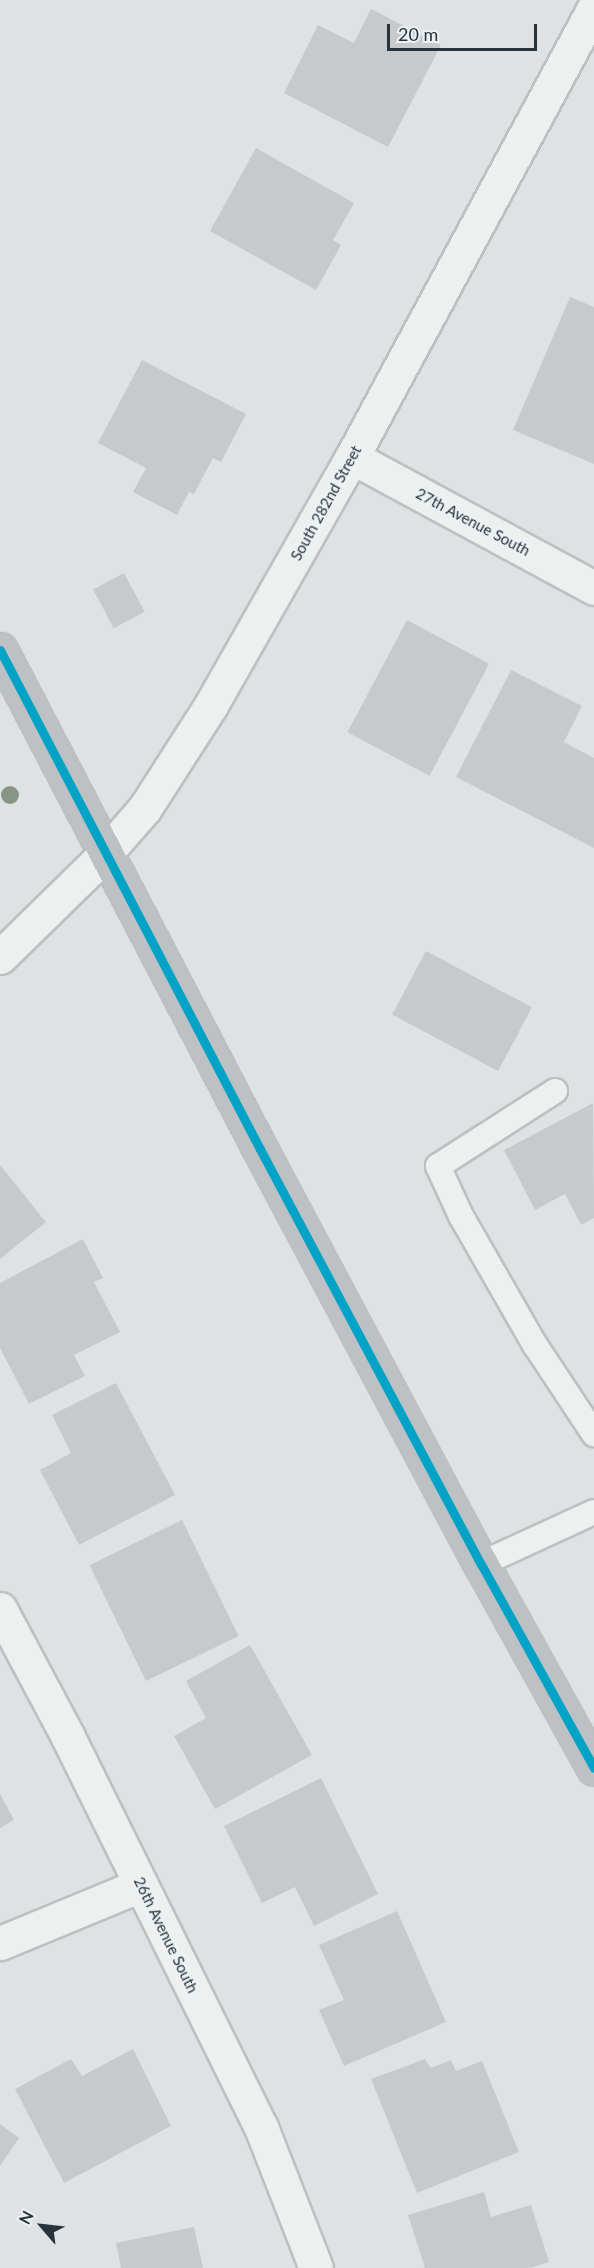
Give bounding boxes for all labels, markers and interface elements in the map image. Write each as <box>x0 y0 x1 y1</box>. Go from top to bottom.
scale bar <box>390 12 540 50</box>
text: 20 m <box>398 23 438 45</box>
street label: South 282nd Street <box>287 442 365 564</box>
street label: 27th Avenue South <box>413 484 533 560</box>
street label: 26th Avenue South <box>130 1874 202 1996</box>
north arrow <box>12 2196 72 2256</box>
text: N <box>14 2207 37 2227</box>

